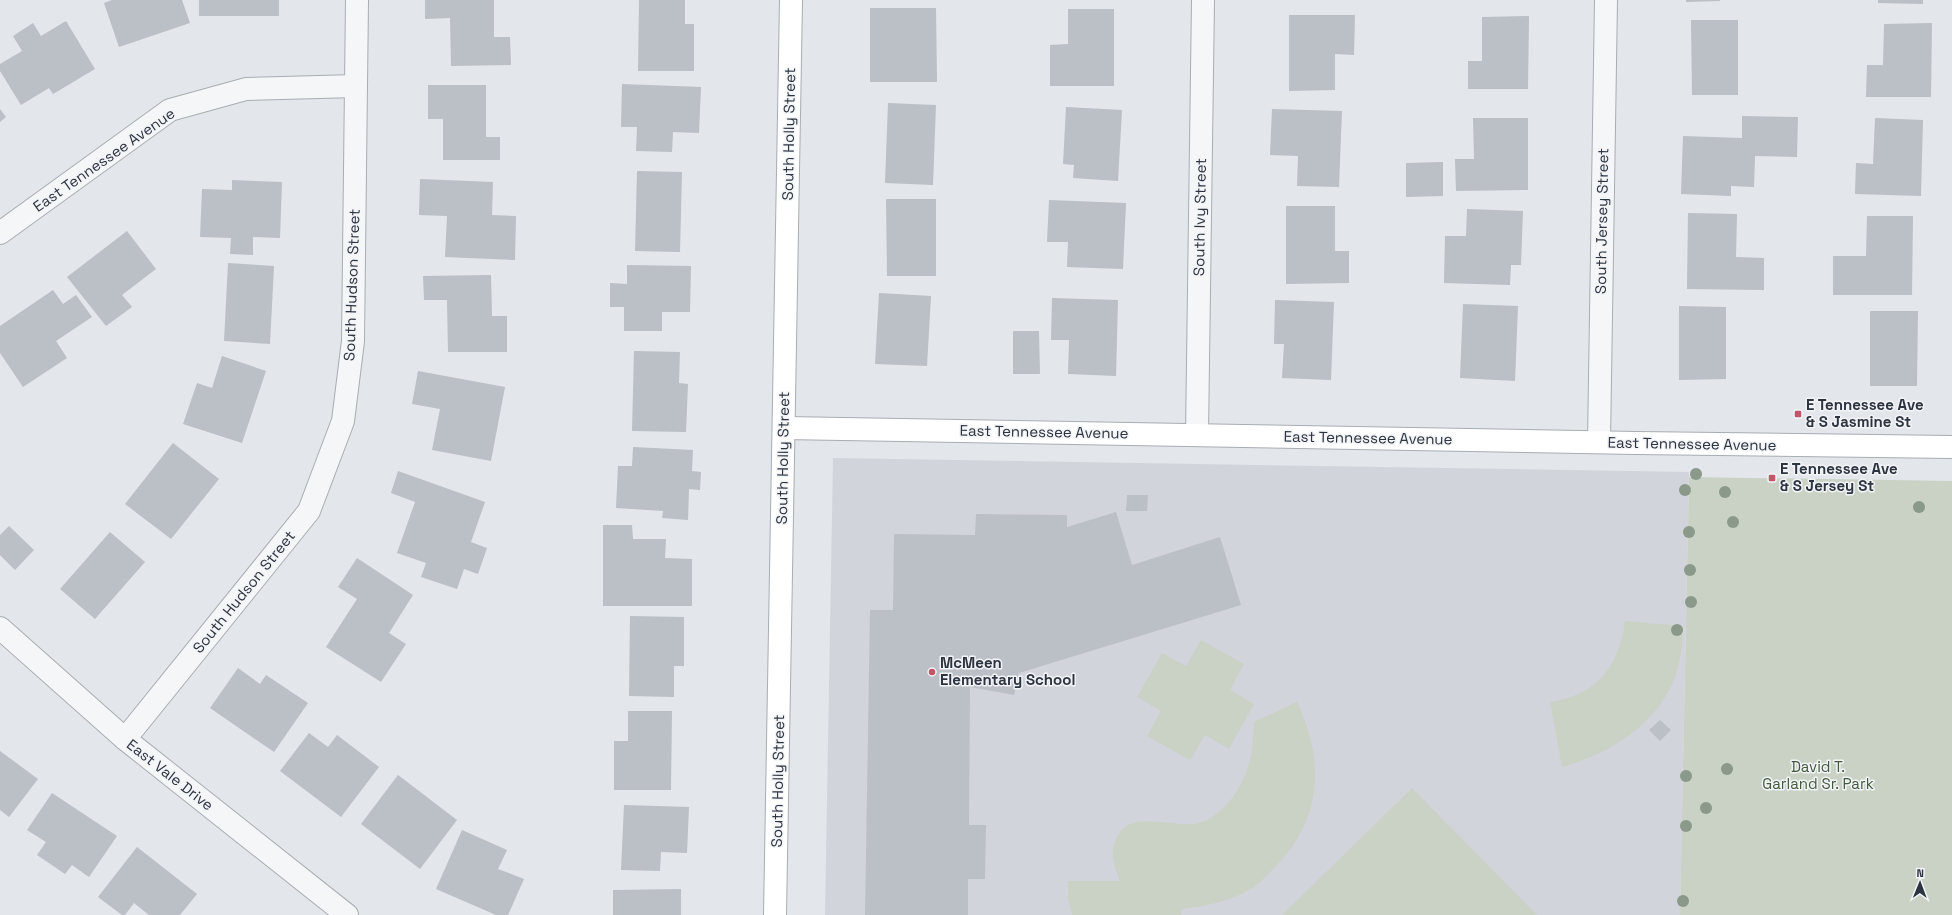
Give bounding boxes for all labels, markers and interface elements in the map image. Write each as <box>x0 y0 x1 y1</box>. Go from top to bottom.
street label: South Holly Street <box>778 67 799 201</box>
street label: East Tennessee Avenue <box>29 103 178 216</box>
street label: South Jersey Street <box>1591 148 1612 294</box>
street label: South Ivy Street <box>1189 158 1210 276</box>
street label: South Hudson Street <box>339 208 364 361</box>
street label: South Holly Street <box>772 391 793 525</box>
place label: E Tennessee Ave & S Jasmine St <box>1806 395 1924 431</box>
marker: E Tennessee Ave & S Jasmine St <box>1793 409 1803 419</box>
street label: East Tennessee Avenue <box>959 421 1129 442</box>
street label: East Tennessee Avenue <box>1283 427 1453 448</box>
street label: East Tennessee Avenue <box>1607 433 1777 454</box>
place label: E Tennessee Ave & S Jersey St <box>1780 459 1898 495</box>
marker: E Tennessee Ave & S Jersey St <box>1767 473 1777 483</box>
street label: South Hudson Street <box>188 526 299 657</box>
place label: McMeen Elementary School <box>940 653 1075 689</box>
marker: McMeen Elementary School <box>927 667 937 677</box>
street label: South Holly Street <box>767 714 788 848</box>
street label: East Vale Drive <box>123 735 218 814</box>
park label: David T. Garland Sr. Park <box>1762 757 1874 793</box>
north arrow <box>1900 863 1940 903</box>
text: N <box>1916 866 1924 880</box>

